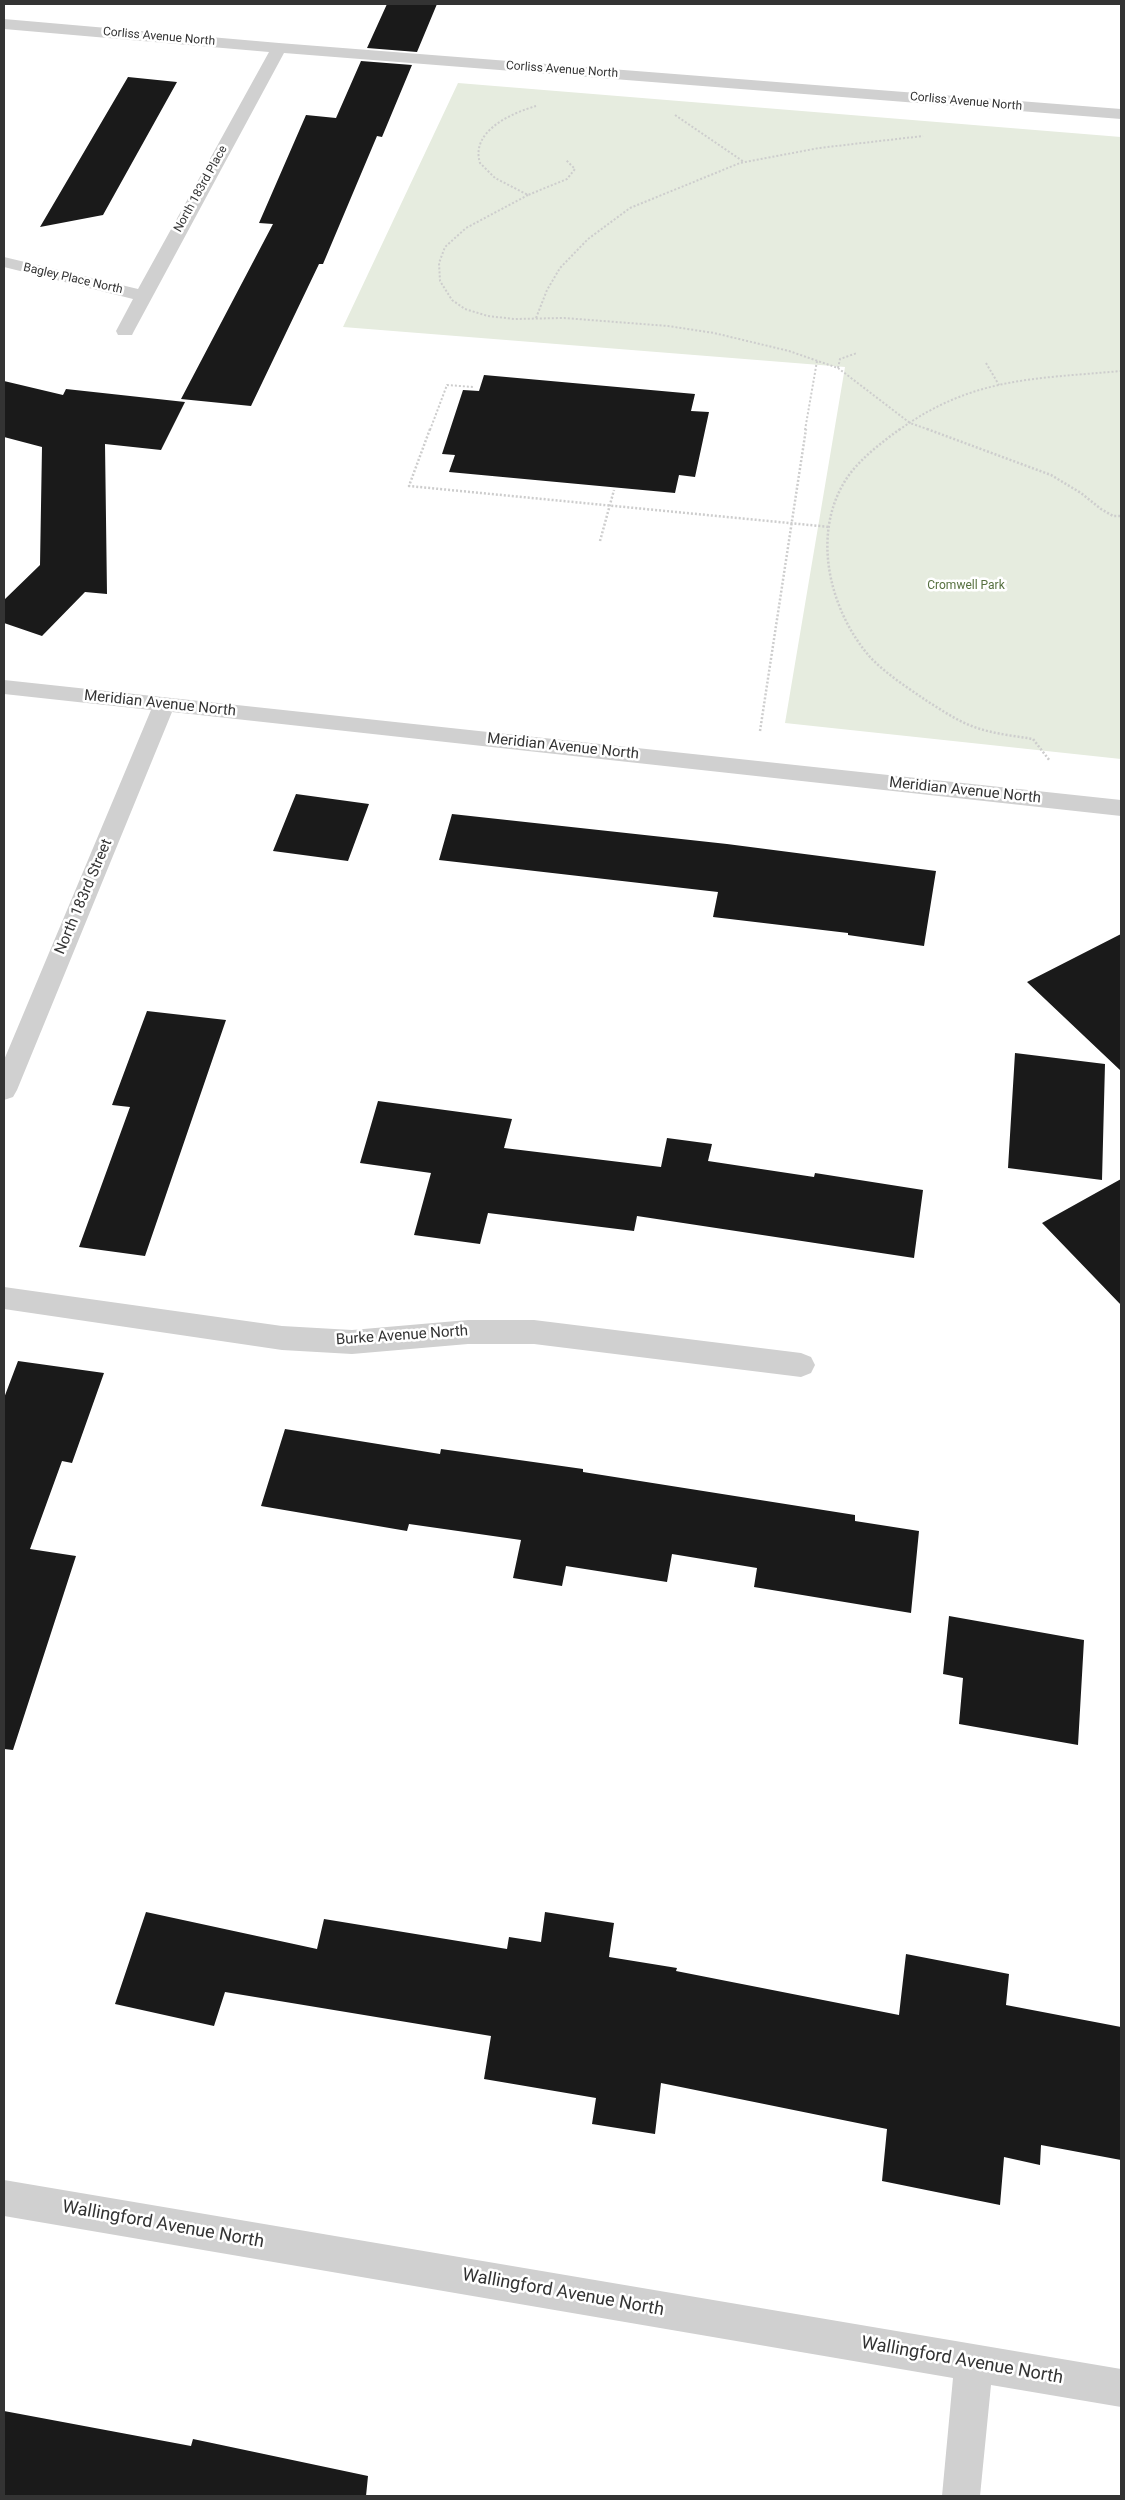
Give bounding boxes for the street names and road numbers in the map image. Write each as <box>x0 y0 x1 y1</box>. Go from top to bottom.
street label: Corliss Avenue North <box>102 25 216 49</box>
street label: Corliss Avenue North <box>505 59 619 81</box>
street label: Corliss Avenue North <box>909 90 1023 114</box>
street label: North 183rd Place <box>171 143 231 235</box>
street label: Bagley Place North <box>22 261 124 297</box>
street label: Meridian Avenue North <box>83 687 237 721</box>
street label: Meridian Avenue North <box>486 730 640 764</box>
street label: Meridian Avenue North <box>888 774 1042 808</box>
street label: North 183rd Street <box>52 837 116 957</box>
street label: Burke Avenue North <box>335 1322 469 1350</box>
street label: Wallingford Avenue North <box>60 2197 266 2253</box>
street label: Wallingford Avenue North <box>460 2265 666 2321</box>
street label: Wallingford Avenue North <box>859 2333 1065 2389</box>

